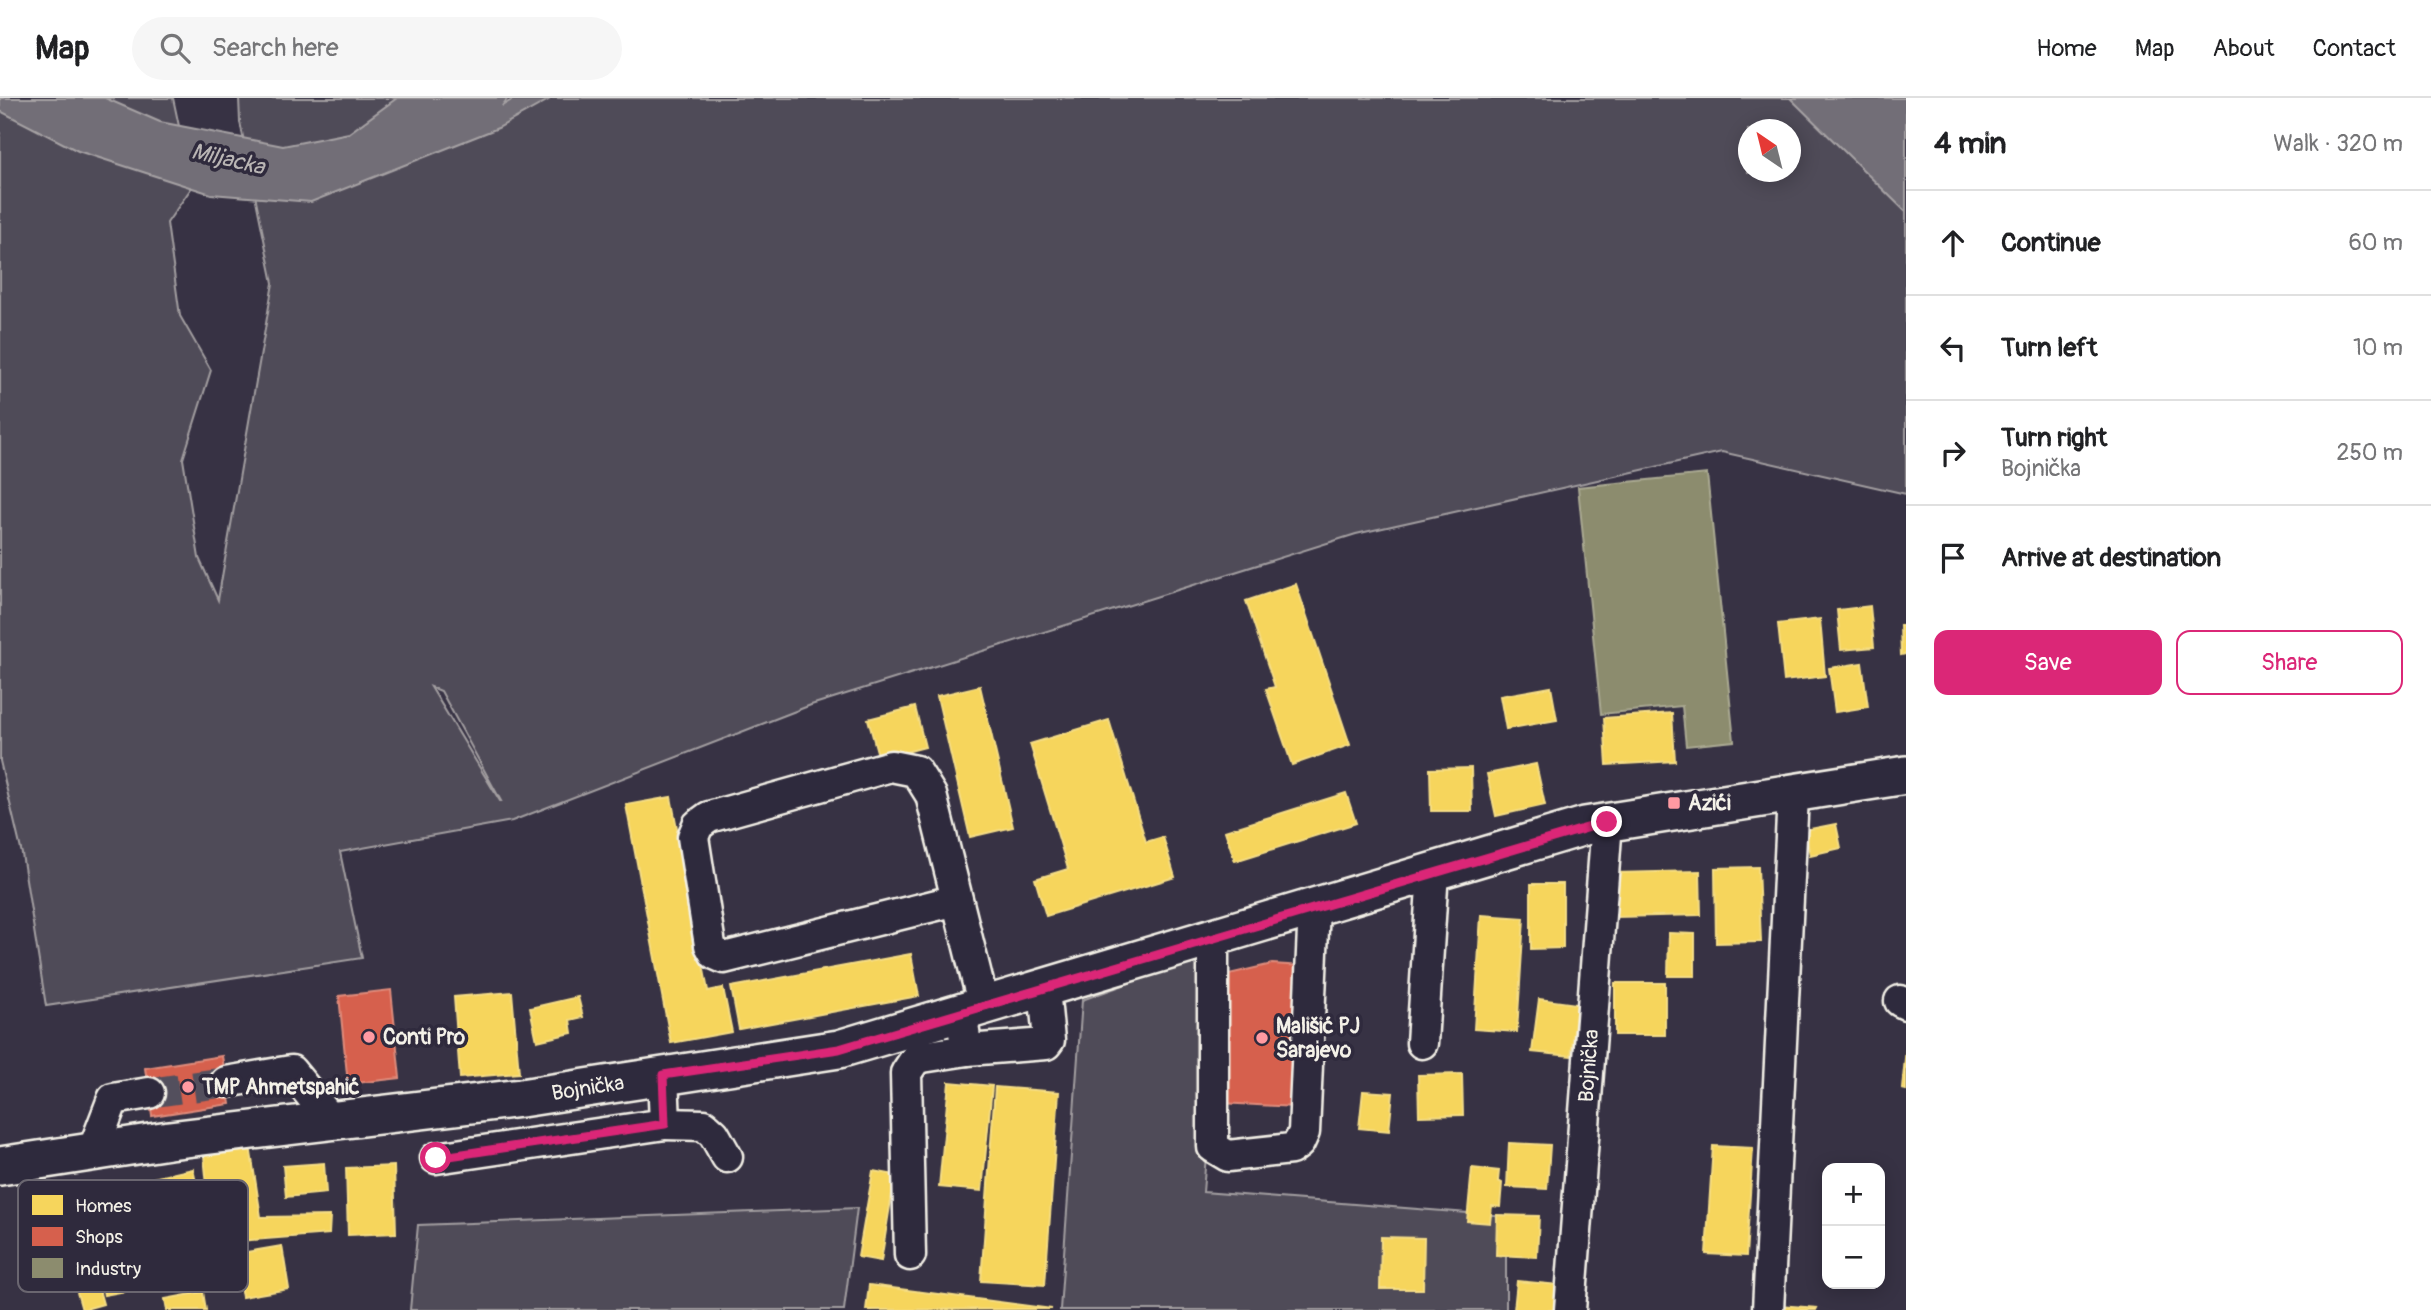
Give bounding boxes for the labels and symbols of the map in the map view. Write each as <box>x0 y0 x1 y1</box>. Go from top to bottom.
north arrow <box>1738 119 1801 182</box>
water label: Miljacka <box>189 137 269 182</box>
place label: Azići <box>1688 790 1731 817</box>
marker: Azići <box>1666 795 1682 811</box>
route end <box>1591 806 1622 837</box>
place label: Mališić PJ Sarajevo <box>1276 1013 1360 1064</box>
place label: Conti Pro <box>383 1024 466 1051</box>
street label: Bojnička <box>1572 1028 1605 1103</box>
marker: Conti Pro <box>361 1029 377 1045</box>
marker: Mališić PJ Sarajevo <box>1254 1030 1270 1046</box>
street label: Bojnička <box>550 1069 626 1107</box>
place label: TMP Ahmetspahić <box>201 1074 360 1101</box>
marker: TMP Ahmetspahić <box>180 1079 196 1095</box>
route start <box>420 1142 451 1173</box>
legend <box>18 1180 248 1292</box>
text: Homes <box>75 1194 132 1218</box>
text: Shops <box>75 1225 123 1249</box>
text: Industry <box>75 1257 141 1281</box>

